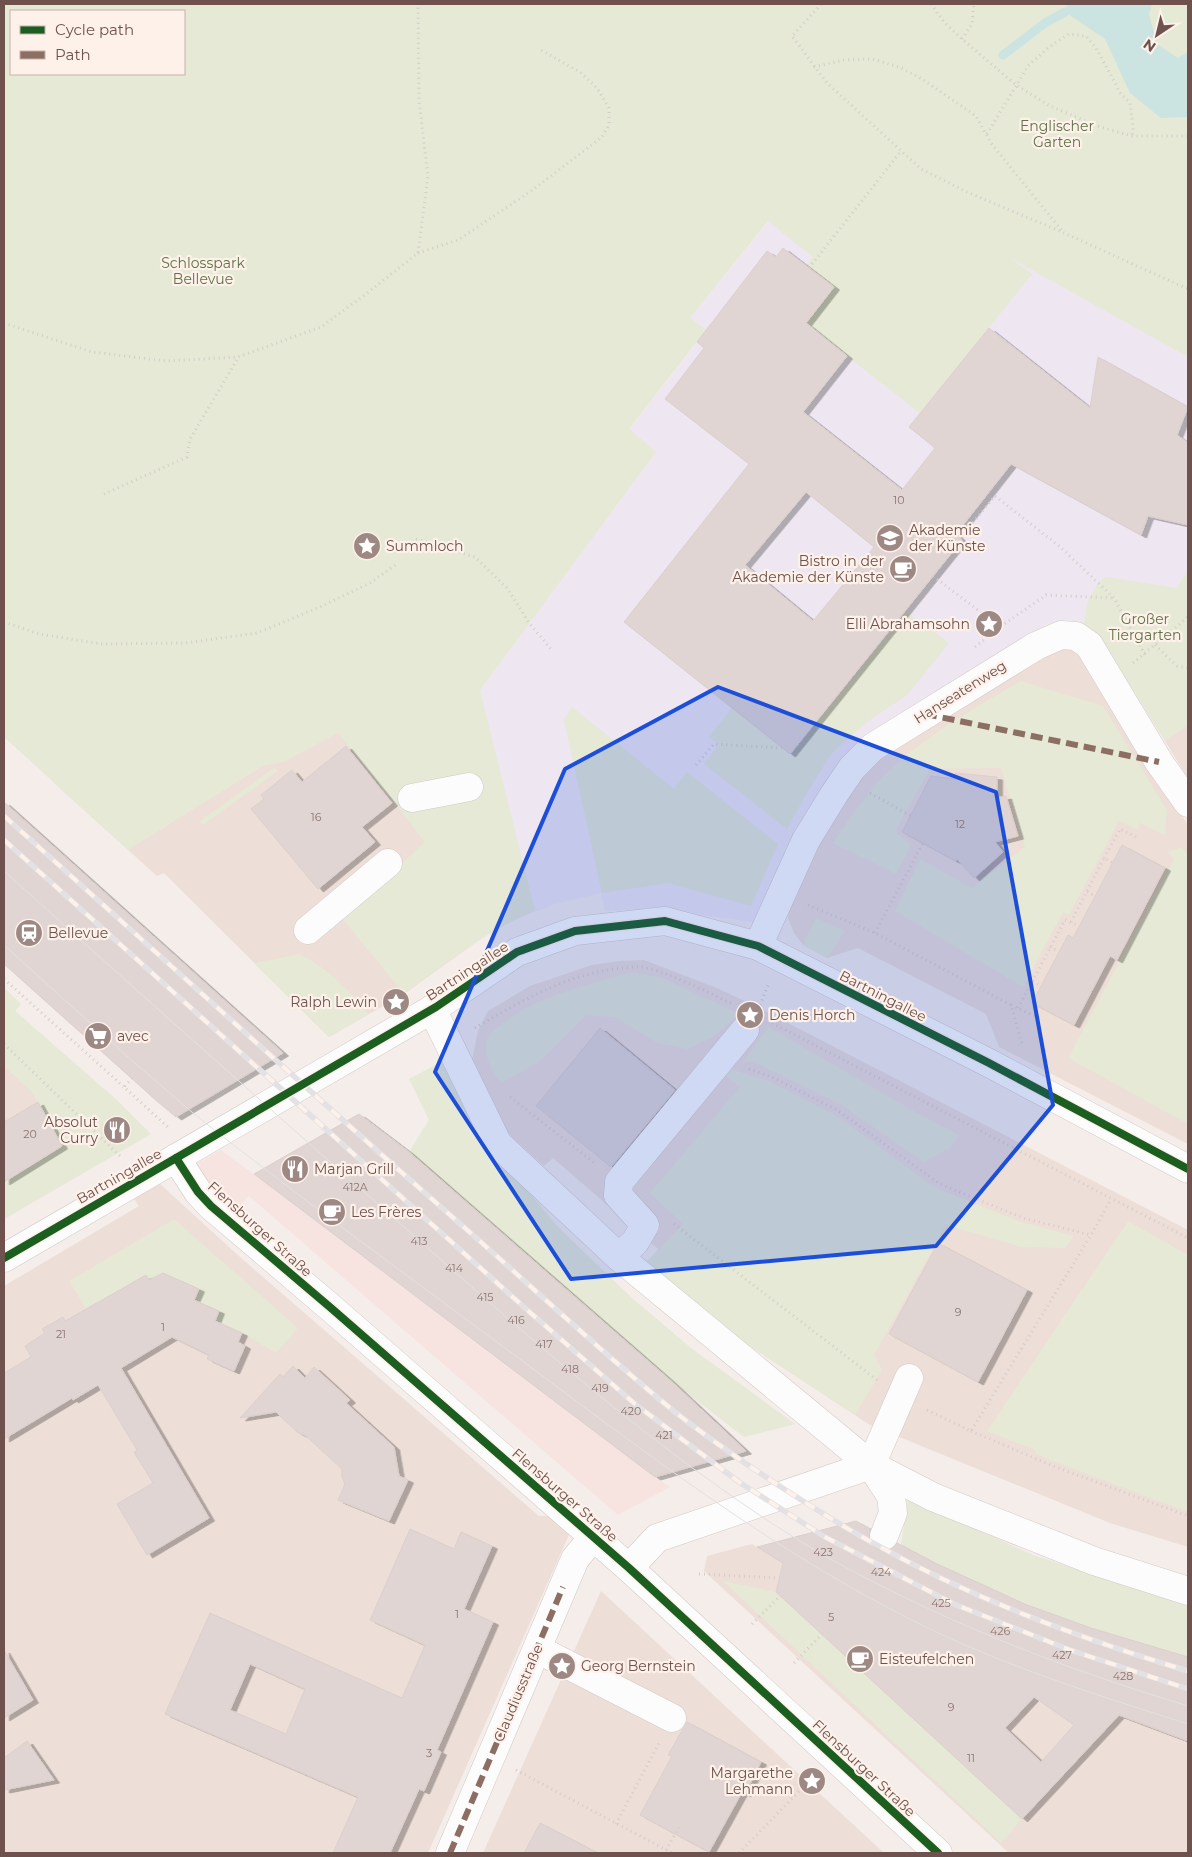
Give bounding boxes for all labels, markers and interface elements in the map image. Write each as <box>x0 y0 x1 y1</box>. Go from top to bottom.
legend <box>10 10 185 75</box>
north arrow <box>1132 10 1182 60</box>
text: Cycle path <box>55 20 134 39</box>
text: N <box>1140 35 1159 56</box>
text: Path <box>55 45 91 64</box>
park label: Englischer Garten <box>1020 117 1094 151</box>
park label: Schlosspark Bellevue <box>161 254 245 288</box>
house number: 10 <box>893 493 905 507</box>
place label: Akademie der Künste <box>909 521 986 555</box>
school or university icon: Akademie der Künste <box>875 523 905 553</box>
place icon: Summloch <box>352 531 382 561</box>
place label: Summloch <box>386 537 464 555</box>
place label: Bistro in der Akademie der Künste <box>732 552 884 586</box>
cafe icon: Bistro in der Akademie der Künste <box>888 554 918 584</box>
place icon: Elli Abrahamsohn <box>974 609 1004 639</box>
park label: Großer Tiergarten <box>1109 610 1181 644</box>
place label: Elli Abrahamsohn <box>846 615 970 633</box>
street label: Hanseatenweg <box>910 656 1010 728</box>
house number: 16 <box>311 810 322 824</box>
house number: 12 <box>955 817 965 831</box>
station icon: Bellevue <box>14 918 44 948</box>
place label: Bellevue <box>48 924 108 942</box>
street label: Bartningallee <box>422 937 512 1005</box>
street label: Bartningallee <box>836 966 930 1026</box>
place icon: Ralph Lewin <box>381 987 411 1017</box>
place label: Ralph Lewin <box>290 993 377 1011</box>
place icon: Denis Horch <box>735 1000 765 1030</box>
place label: Denis Horch <box>769 1006 856 1024</box>
supermarket icon: avec <box>83 1021 113 1051</box>
place label: avec <box>117 1027 149 1045</box>
place label: Absolut Curry <box>44 1113 98 1147</box>
restaurant icon: Absolut Curry <box>102 1115 132 1145</box>
house number: 20 <box>23 1127 37 1141</box>
street label: Bartningallee <box>73 1144 165 1208</box>
restaurant icon: Marjan Grill <box>280 1154 310 1184</box>
place label: Marjan Grill <box>314 1160 394 1178</box>
street label: Flensburger Straße <box>204 1177 316 1281</box>
house number: 412A <box>342 1180 368 1194</box>
cafe icon: Les Frères <box>317 1197 347 1227</box>
place label: Les Frères <box>351 1203 422 1221</box>
house number: 413 <box>410 1234 428 1248</box>
house number: 414 <box>445 1261 464 1275</box>
house number: 415 <box>476 1290 494 1304</box>
house number: 9 <box>955 1305 962 1319</box>
house number: 416 <box>507 1313 525 1327</box>
house number: 1 <box>161 1320 165 1334</box>
house number: 21 <box>56 1327 66 1341</box>
house number: 417 <box>535 1337 553 1351</box>
house number: 418 <box>561 1362 579 1376</box>
house number: 419 <box>591 1381 609 1395</box>
house number: 420 <box>621 1404 641 1418</box>
house number: 421 <box>655 1428 673 1442</box>
street label: Flensburger Straße <box>508 1444 622 1546</box>
house number: 423 <box>813 1545 833 1559</box>
house number: 424 <box>871 1565 892 1579</box>
house number: 425 <box>931 1596 951 1610</box>
house number: 1 <box>455 1607 459 1621</box>
house number: 5 <box>828 1610 834 1624</box>
house number: 426 <box>990 1624 1010 1638</box>
street label: Claudiusstraße <box>489 1641 547 1745</box>
cafe icon: Eisteufelchen <box>845 1644 875 1674</box>
house number: 427 <box>1052 1648 1072 1662</box>
place label: Eisteufelchen <box>879 1650 974 1668</box>
place icon: Georg Bernstein <box>547 1651 577 1681</box>
place label: Georg Bernstein <box>581 1657 696 1675</box>
house number: 428 <box>1113 1669 1133 1683</box>
house number: 9 <box>948 1700 955 1714</box>
street label: Flensburger Straße <box>809 1716 919 1820</box>
house number: 3 <box>426 1746 432 1760</box>
house number: 11 <box>967 1751 975 1765</box>
place label: Margarethe Lehmann <box>711 1764 793 1798</box>
place icon: Margarethe Lehmann <box>797 1766 827 1796</box>

